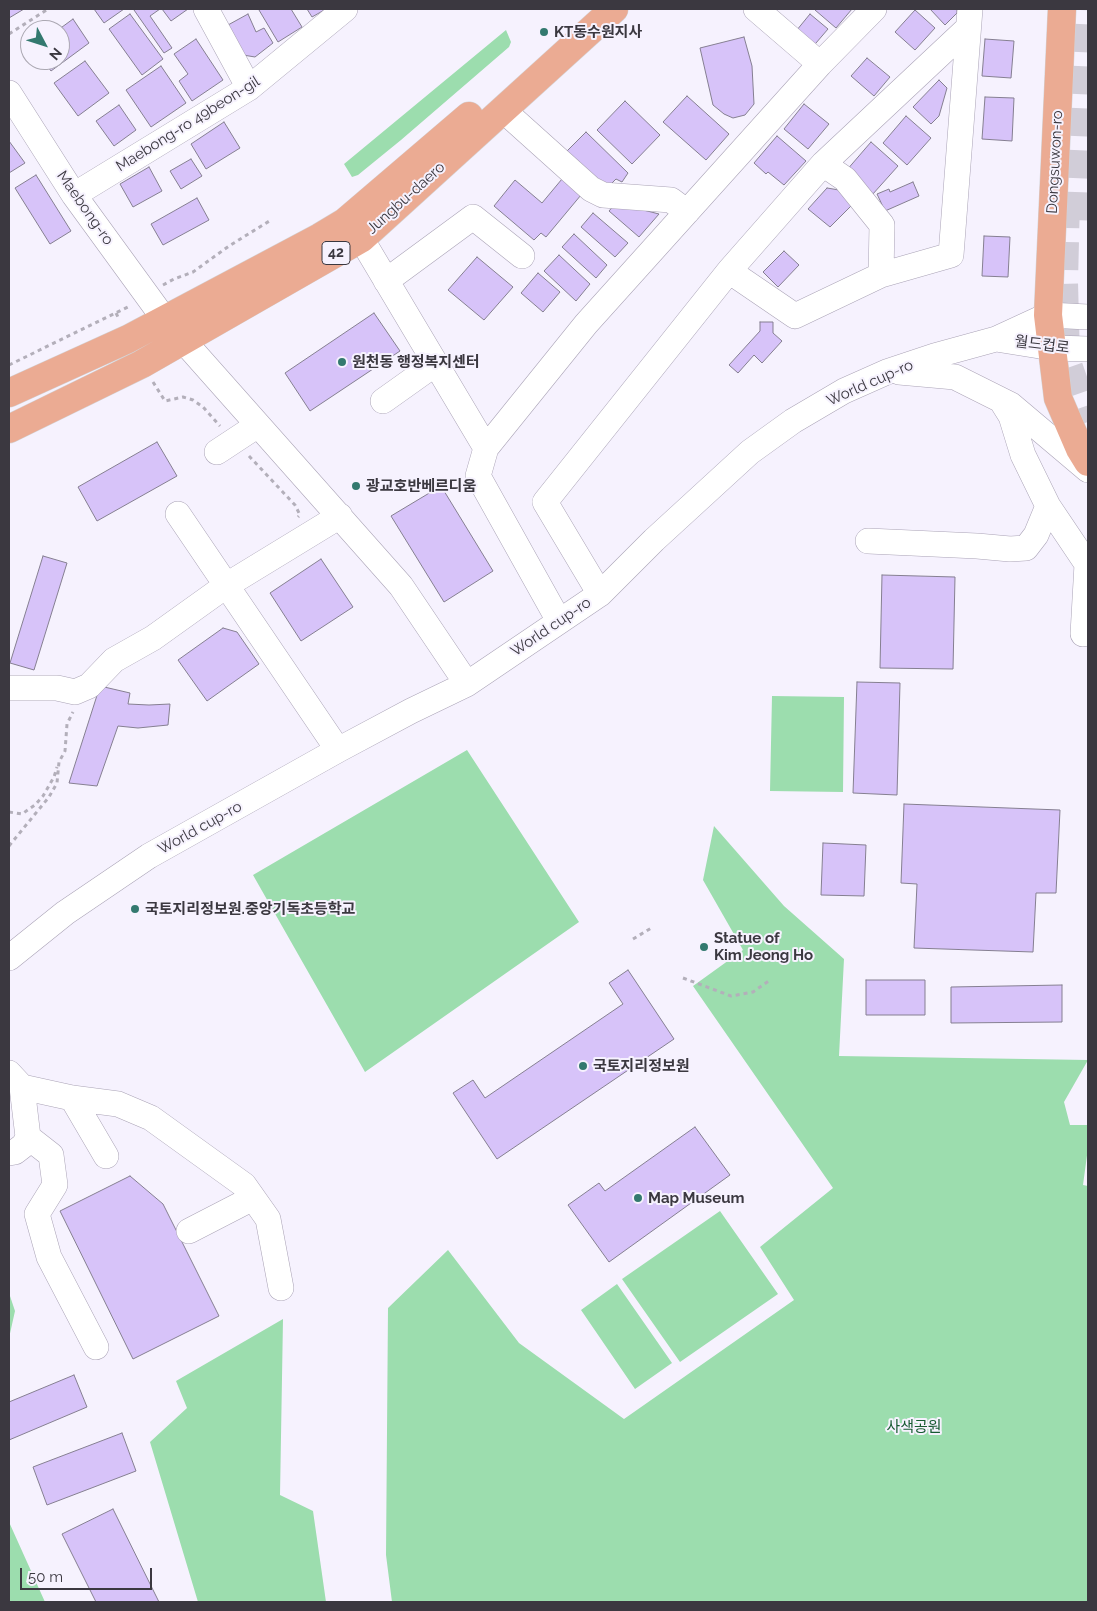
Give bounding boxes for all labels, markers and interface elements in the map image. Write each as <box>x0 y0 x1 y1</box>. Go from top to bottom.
north arrow <box>20 20 70 70</box>
place label: KT동수원지사 <box>554 23 642 41</box>
marker: KT동수원지사 <box>538 26 550 38</box>
text: N <box>46 45 65 63</box>
street label: Maebong-ro 49beon-gil <box>113 72 263 176</box>
street label: Dongsuwon-ro <box>1043 110 1067 214</box>
street label: Jungbu-daero <box>363 158 449 238</box>
street label: Maebong-ro <box>53 167 117 249</box>
road number: 42 <box>322 242 350 264</box>
street label: 월드컵로 <box>1014 333 1070 357</box>
place label: 원천동 행정복지센터 <box>352 353 480 371</box>
marker: 원천동 행정복지센터 <box>336 356 348 368</box>
street label: World cup-ro <box>824 356 916 410</box>
place label: 광교호반베르디움 <box>366 477 476 495</box>
marker: 광교호반베르디움 <box>350 480 362 492</box>
street label: World cup-ro <box>508 594 594 660</box>
street label: World cup-ro <box>155 798 245 858</box>
place label: 국토지리정보원.중앙기독초등학교 <box>145 900 355 918</box>
marker: 국토지리정보원.중앙기독초등학교 <box>129 903 141 915</box>
place label: Statue of Kim Jeong Ho <box>714 929 813 964</box>
marker: Statue of Kim Jeong Ho <box>698 941 710 953</box>
place label: 국토지리정보원 <box>593 1057 690 1075</box>
marker: 국토지리정보원 <box>577 1060 589 1072</box>
place label: Map Museum <box>648 1189 744 1207</box>
marker: Map Museum <box>632 1192 644 1204</box>
park label: 사색공원 <box>886 1418 942 1436</box>
scale bar <box>22 1558 155 1590</box>
text: 50 m <box>28 1568 63 1586</box>

